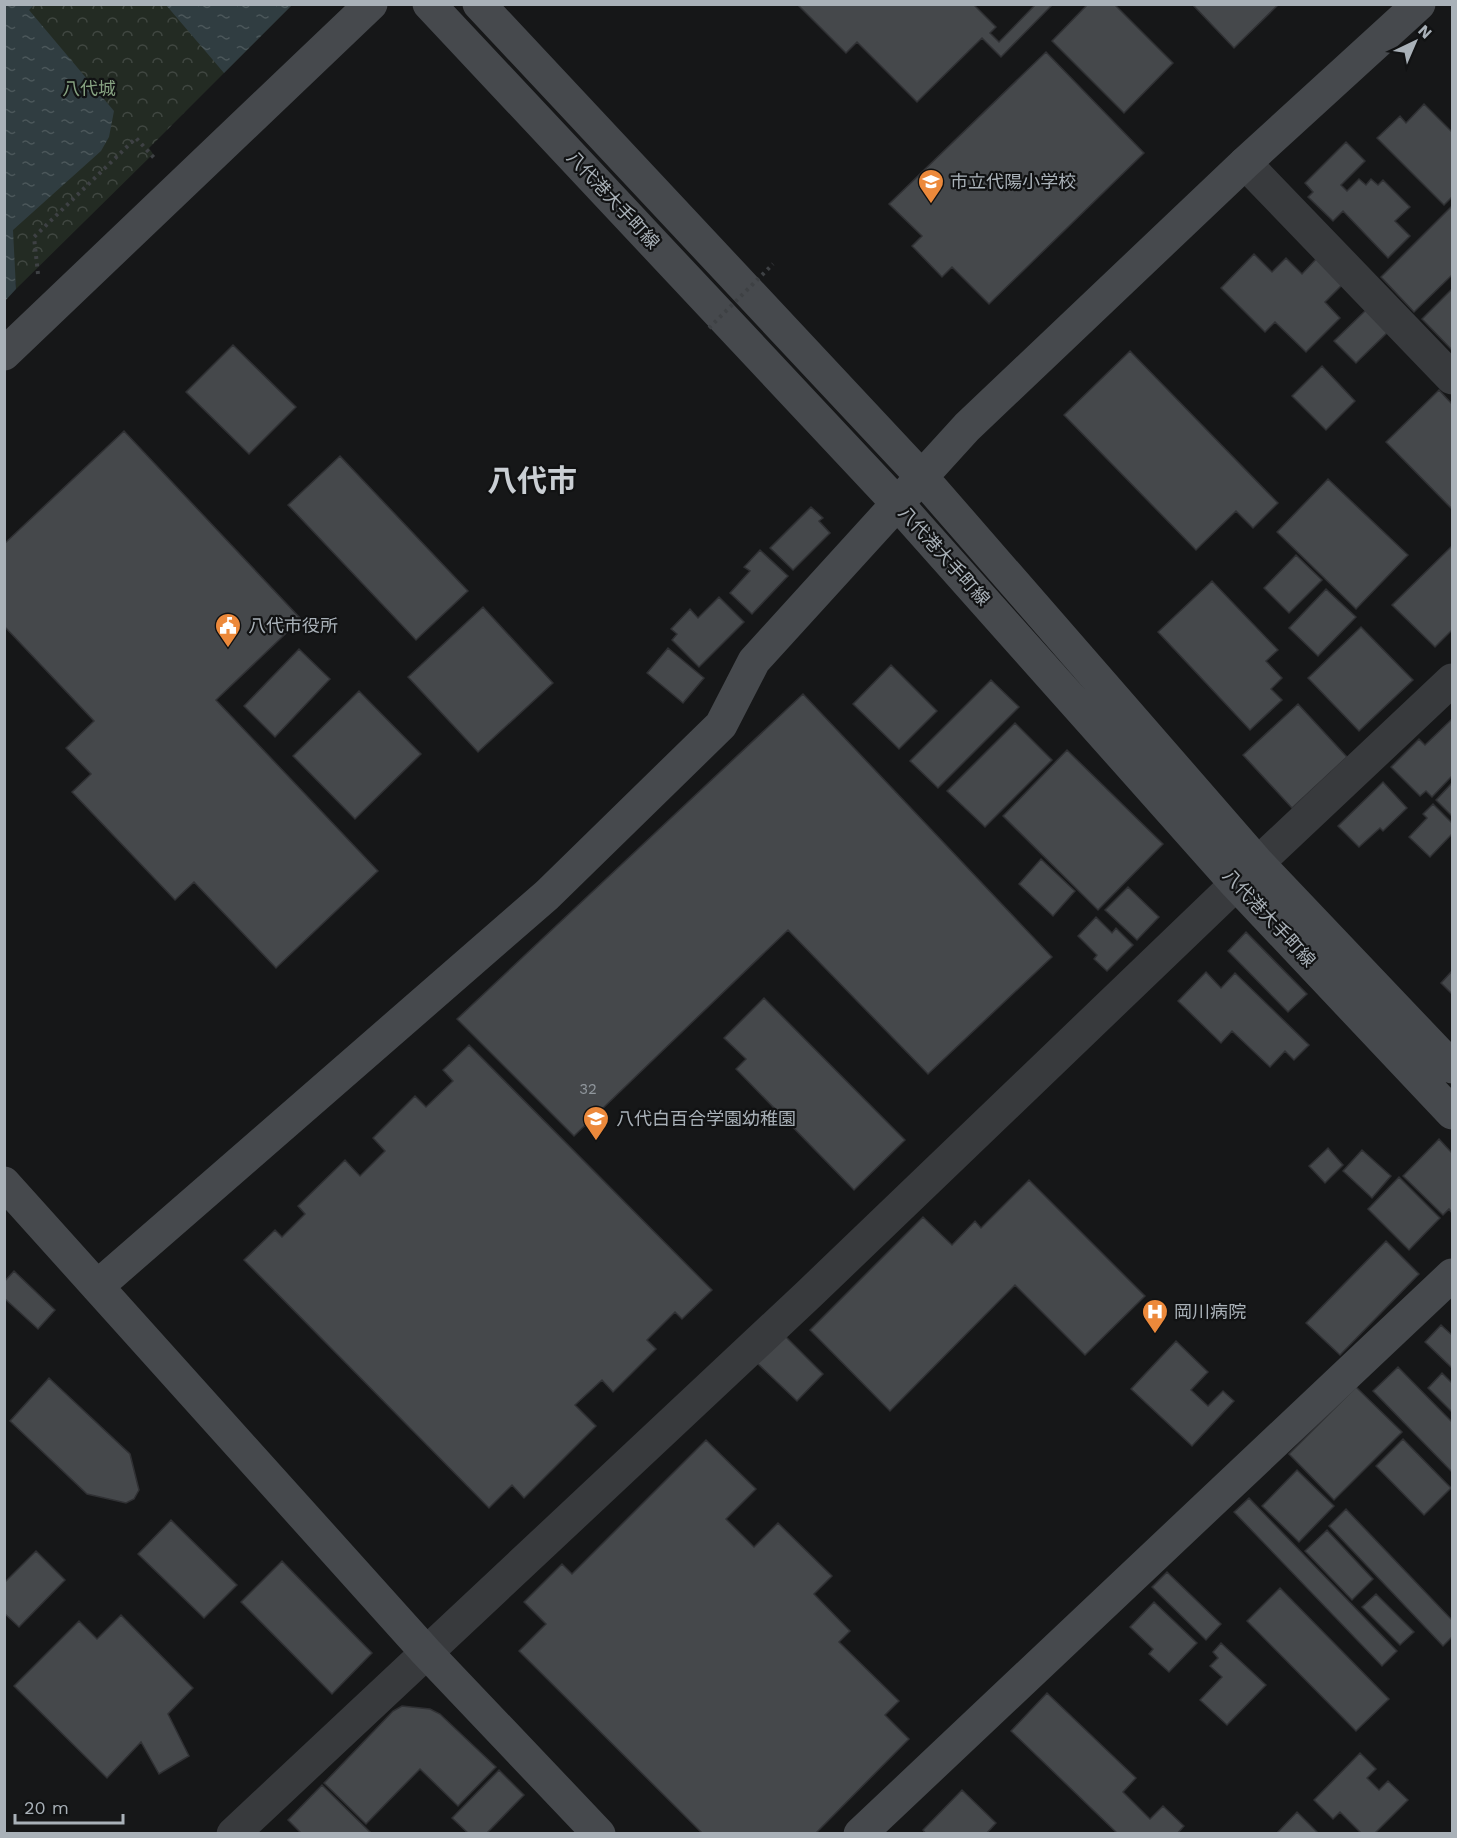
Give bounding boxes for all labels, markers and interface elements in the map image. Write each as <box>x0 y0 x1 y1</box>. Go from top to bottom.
north arrow <box>1385 12 1445 72</box>
text: N <box>1414 21 1436 43</box>
park label: 八代城 <box>62 78 116 99</box>
street label: 八代港大手町線 <box>563 146 664 253</box>
school or university icon: 市立代陽小学校 <box>916 167 946 205</box>
place label: 市立代陽小学校 <box>950 171 1076 192</box>
district label: 八代市 <box>487 463 577 498</box>
street label: 八代港大手町線 <box>894 502 994 610</box>
public building icon: 八代市役所 <box>213 611 243 649</box>
place label: 八代市役所 <box>248 615 338 636</box>
street label: 八代港大手町線 <box>1219 864 1320 971</box>
house number: 32 <box>579 1080 597 1098</box>
school or university icon: 八代白百合学園幼稚園 <box>581 1104 611 1142</box>
place label: 八代白百合学園幼稚園 <box>616 1108 796 1129</box>
hospital icon: 岡川病院 <box>1140 1297 1170 1335</box>
place label: 岡川病院 <box>1174 1301 1246 1322</box>
scale bar <box>15 1787 123 1825</box>
text: 20 m <box>24 1797 69 1818</box>

